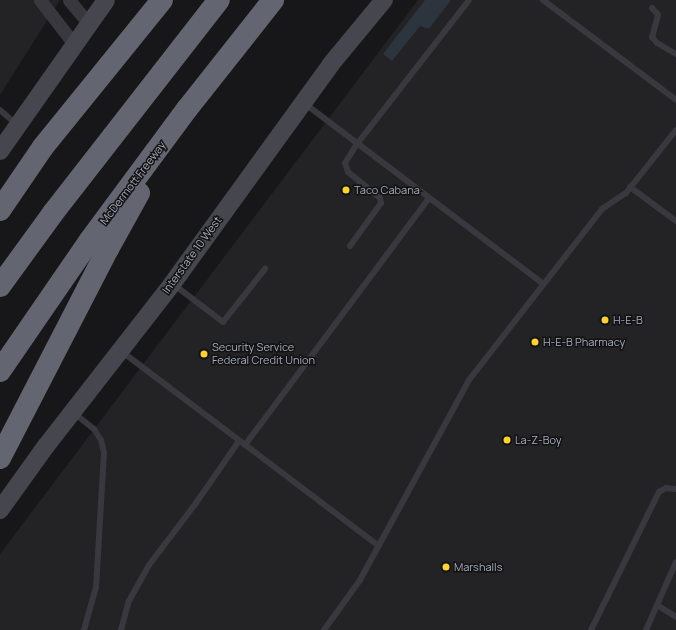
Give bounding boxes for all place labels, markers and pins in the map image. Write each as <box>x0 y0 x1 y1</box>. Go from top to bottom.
place label: Taco Cabana <box>354 183 420 197</box>
marker: Taco Cabana <box>341 185 351 195</box>
place label: H-E-B <box>613 313 643 327</box>
marker: H-E-B <box>600 315 610 325</box>
place label: H-E-B Pharmacy <box>543 335 625 349</box>
marker: H-E-B Pharmacy <box>530 337 540 347</box>
place label: Security Service Federal Credit Union <box>212 341 315 367</box>
marker: Security Service Federal Credit Union <box>199 349 209 359</box>
place label: La-Z-Boy <box>515 433 562 447</box>
marker: La-Z-Boy <box>502 435 512 445</box>
place label: Marshalls <box>454 560 502 574</box>
marker: Marshalls <box>441 562 451 572</box>

